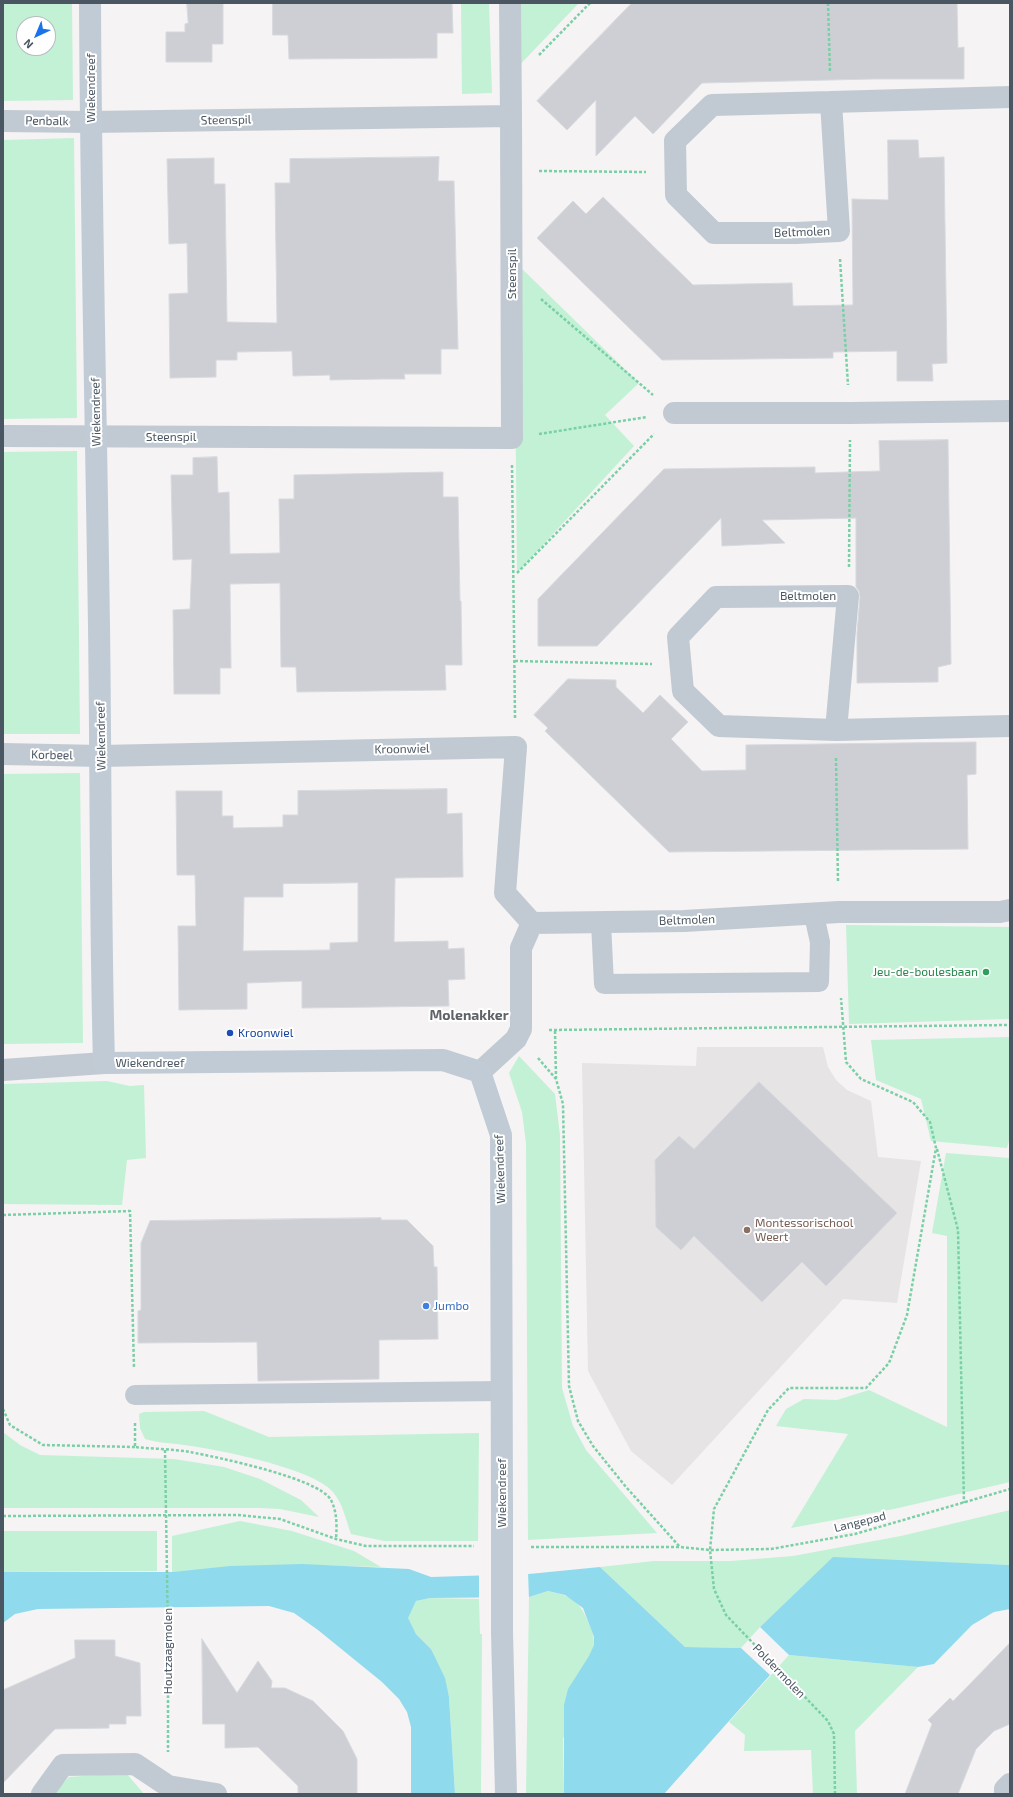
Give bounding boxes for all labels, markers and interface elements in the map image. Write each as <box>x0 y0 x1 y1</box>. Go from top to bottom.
north arrow <box>16 16 56 56</box>
text: N <box>21 37 35 52</box>
street label: Wiekendreef <box>84 53 98 123</box>
street label: Steenspil <box>201 112 251 128</box>
street label: Penbalk <box>25 113 69 129</box>
street label: Beltmolen <box>774 224 830 240</box>
street label: Steenspil <box>505 249 519 299</box>
street label: Wiekendreef <box>88 377 104 447</box>
street label: Steenspil <box>146 430 196 444</box>
street label: Beltmolen <box>780 589 836 603</box>
street label: Wiekendreef <box>93 701 109 771</box>
street label: Kroonwiel <box>374 741 430 757</box>
street label: Korbeel <box>31 747 73 763</box>
street label: Beltmolen <box>659 912 715 928</box>
place label: Jeu-de-boulesbaan <box>873 965 978 979</box>
marker: Jeu-de-boulesbaan <box>981 967 991 977</box>
district label: Molenakker <box>429 1007 509 1023</box>
place label: Kroonwiel <box>238 1026 293 1040</box>
marker: Kroonwiel <box>225 1028 235 1038</box>
street label: Wiekendreef <box>115 1056 185 1070</box>
street label: Wiekendreef <box>492 1134 508 1204</box>
place label: Montessorischool Weert <box>755 1216 853 1244</box>
marker: Montessorischool Weert <box>742 1225 752 1235</box>
place label: Jumbo <box>434 1299 469 1313</box>
marker: Jumbo <box>421 1301 431 1311</box>
street label: Wiekendreef <box>495 1458 509 1528</box>
street label: Langepad <box>832 1509 888 1535</box>
street label: Houtzaagmolen <box>161 1608 175 1694</box>
street label: Poldermolen <box>750 1641 808 1701</box>

